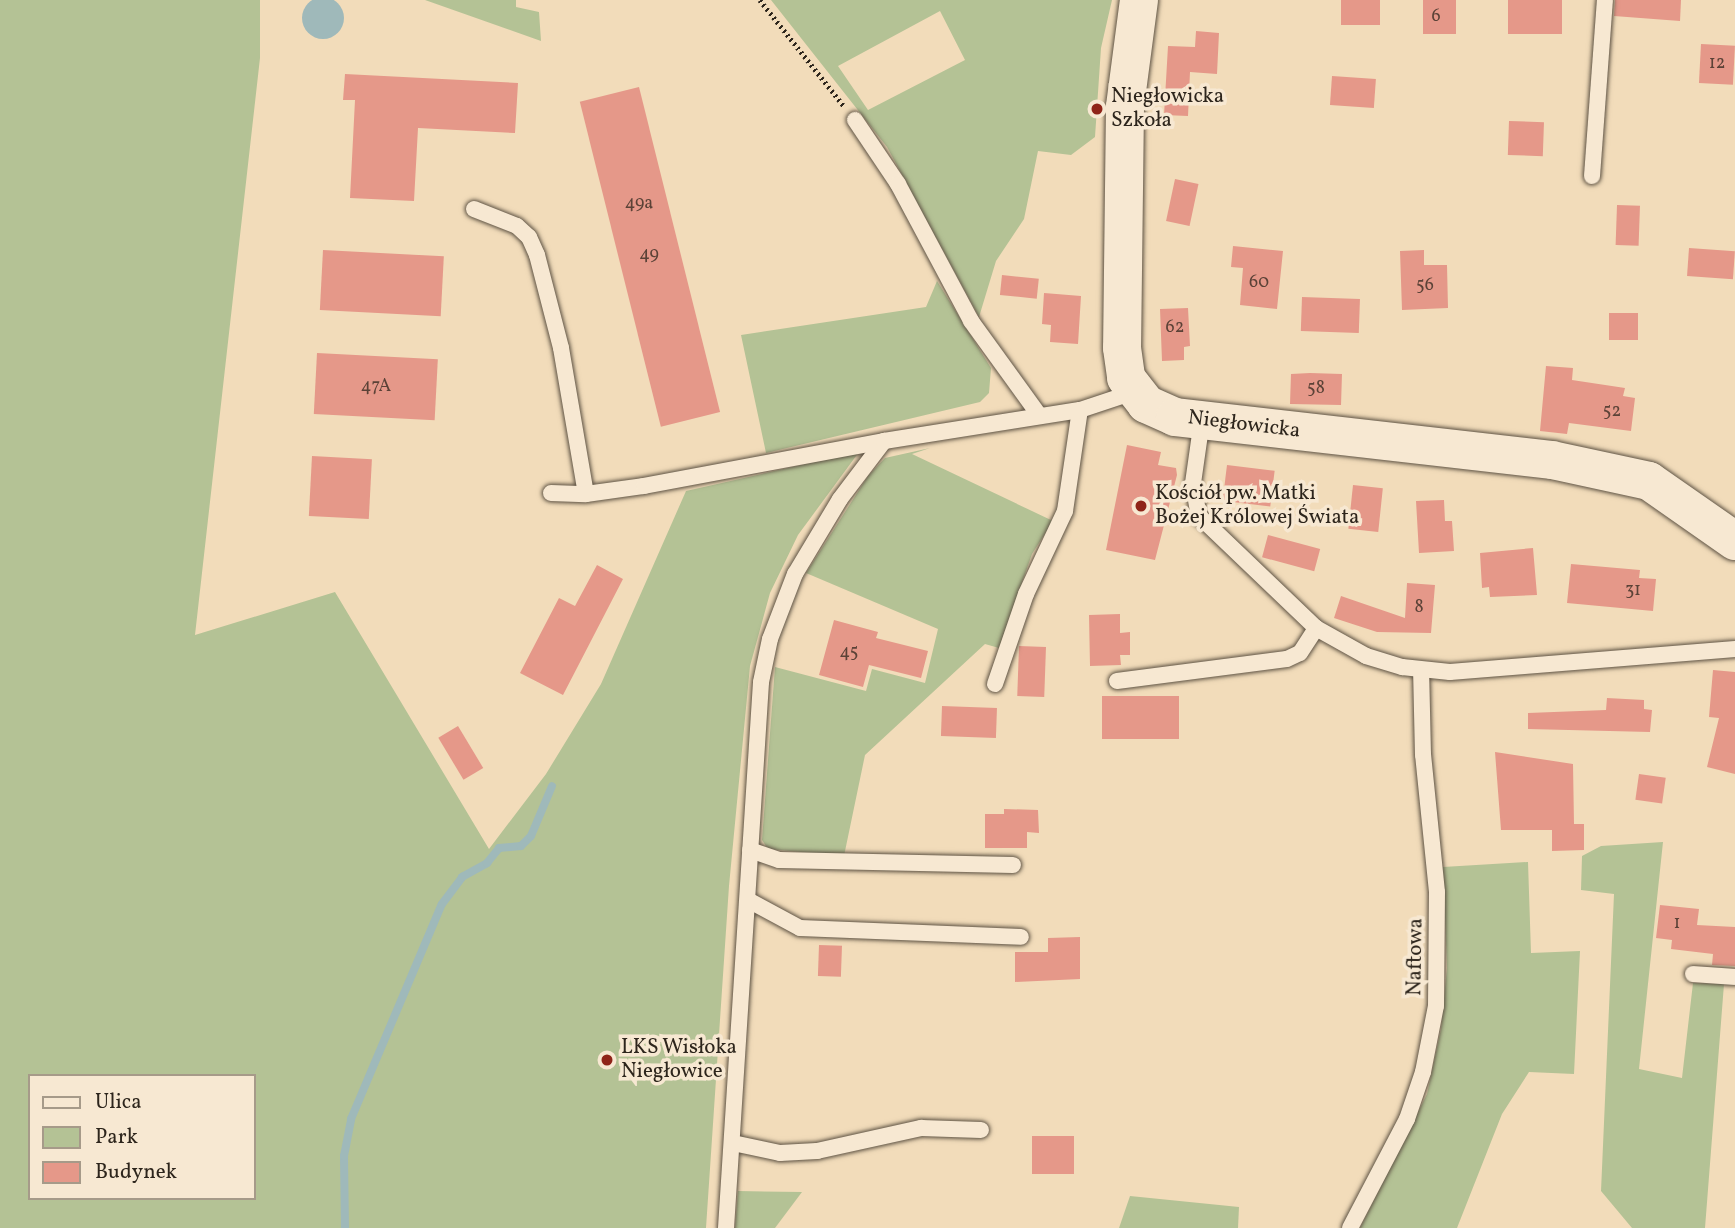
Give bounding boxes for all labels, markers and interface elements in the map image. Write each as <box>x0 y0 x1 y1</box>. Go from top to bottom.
house number: 6 <box>1431 6 1441 28</box>
house number: 12 <box>1709 53 1725 75</box>
place label: Niegłowicka Szkoła <box>1111 84 1224 134</box>
marker: Niegłowicka Szkoła <box>1089 101 1105 117</box>
house number: 49a <box>625 193 653 215</box>
house number: 49 <box>639 244 659 266</box>
house number: 60 <box>1249 272 1269 294</box>
house number: 56 <box>1416 275 1434 297</box>
house number: 62 <box>1166 317 1184 339</box>
house number: 47A <box>361 376 391 398</box>
house number: 58 <box>1307 378 1325 400</box>
house number: 52 <box>1603 401 1621 423</box>
street label: Niegłowicka <box>1186 406 1302 444</box>
place label: Kościół pw. Matki Bożej Królowej Świata <box>1155 481 1359 531</box>
marker: Kościół pw. Matki Bożej Królowej Świata <box>1133 498 1149 514</box>
house number: 31 <box>1625 580 1641 602</box>
house number: 8 <box>1414 597 1424 619</box>
house number: 45 <box>840 642 858 664</box>
house number: 1 <box>1674 913 1680 935</box>
street label: Naftowa <box>1403 918 1429 996</box>
place label: LKS Wisłoka Niegłowice <box>621 1035 738 1085</box>
marker: LKS Wisłoka Niegłowice <box>599 1052 615 1068</box>
legend <box>28 1074 256 1200</box>
text: Ulica <box>95 1088 142 1117</box>
text: Park <box>95 1123 138 1152</box>
text: Budynek <box>95 1158 177 1187</box>

